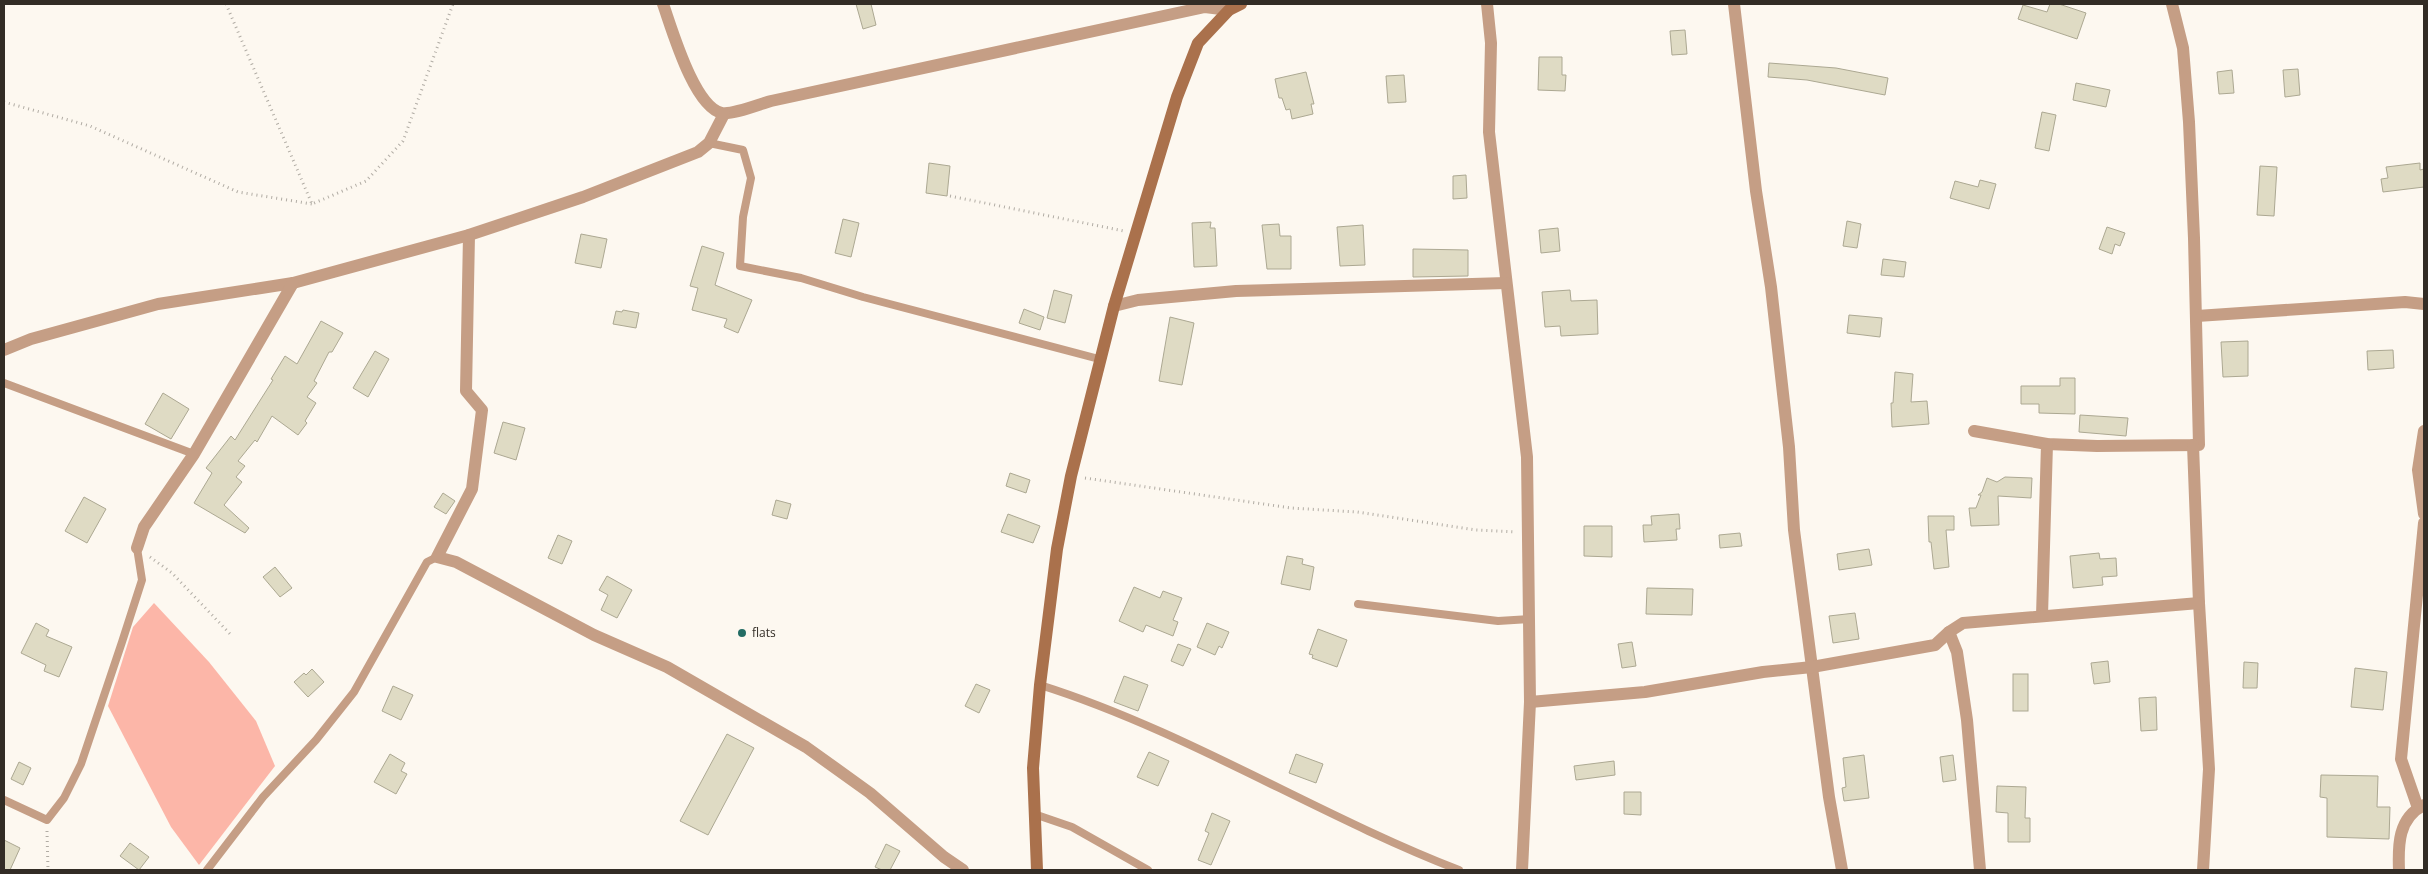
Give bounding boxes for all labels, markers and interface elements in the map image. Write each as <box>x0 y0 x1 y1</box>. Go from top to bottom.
place label: flats <box>752 624 776 641</box>
marker: flats <box>736 627 748 639</box>

